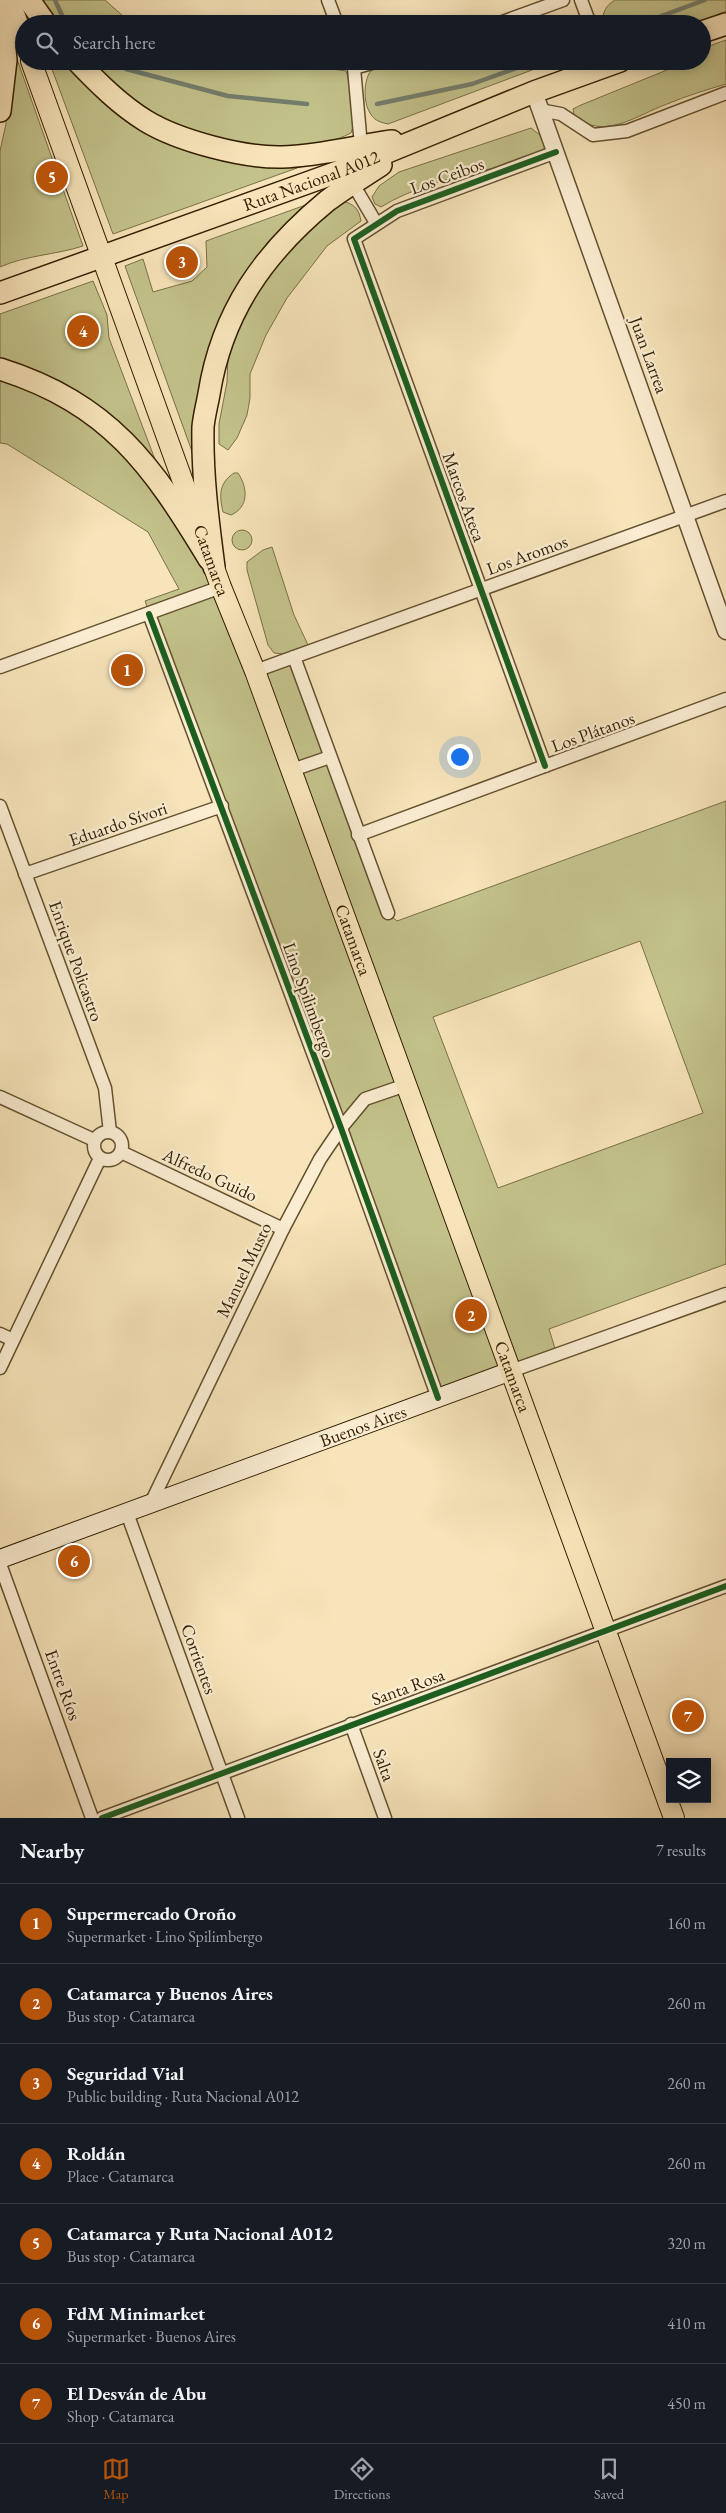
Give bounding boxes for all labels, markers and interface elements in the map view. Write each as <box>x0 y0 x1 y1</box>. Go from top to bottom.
search box <box>15 15 711 70</box>
icon: search <box>33 29 61 57</box>
text: Search here <box>73 30 155 55</box>
street label: Ruta Nacional A012 <box>240 144 383 216</box>
street label: Los Ceibos <box>407 151 487 200</box>
pin: 5 <box>36 158 68 196</box>
pin: 3 <box>166 243 198 281</box>
pin: 4 <box>67 312 99 350</box>
street label: Juan Larrea <box>624 312 674 397</box>
street label: Marcos Ateca <box>438 449 492 545</box>
street label: Catamarca <box>188 521 236 600</box>
street label: Los Aromos <box>483 529 571 580</box>
pin: 1 <box>111 651 143 689</box>
street label: Los Plátanos <box>548 706 638 757</box>
your location <box>447 744 473 770</box>
street label: Eduardo Sívori <box>66 796 171 851</box>
street label: Enrique Policastro <box>44 897 109 1024</box>
street label: Catamarca <box>330 901 377 979</box>
street label: Lino Spilimbergo <box>278 939 341 1061</box>
street label: Alfredo Guido <box>158 1142 261 1207</box>
street label: Manuel Musto <box>211 1218 277 1321</box>
pin: 2 <box>455 1296 487 1334</box>
street label: Catamarca <box>490 1338 537 1416</box>
street label: Buenos Aires <box>316 1399 410 1452</box>
pin: 6 <box>58 1542 90 1580</box>
street label: Corrientes <box>176 1621 223 1697</box>
street label: Entre Ríos <box>40 1646 87 1724</box>
street label: Santa Rosa <box>368 1662 448 1710</box>
pin: 7 <box>672 1697 704 1735</box>
street label: Salta <box>368 1746 401 1785</box>
map controls <box>666 1758 711 1803</box>
button: layers <box>666 1758 711 1803</box>
text: Nearby <box>20 1837 84 1864</box>
text: 7 results <box>656 1840 706 1861</box>
text: Supermercado Oroño <box>67 1901 236 1926</box>
text: 1 <box>32 1913 40 1934</box>
text: 160 m <box>667 1913 706 1934</box>
text: Supermarket · Lino Spilimbergo <box>67 1926 263 1947</box>
text: Catamarca y Buenos Aires <box>67 1981 273 2006</box>
text: 2 <box>32 1993 40 2014</box>
text: 260 m <box>667 1993 706 2014</box>
text: Bus stop · Catamarca <box>67 2006 195 2027</box>
text: Seguridad Vial <box>67 2061 184 2086</box>
text: 3 <box>32 2073 40 2094</box>
text: 260 m <box>667 2073 706 2094</box>
text: Public building · Ruta Nacional A012 <box>67 2086 299 2107</box>
text: Roldán <box>67 2141 125 2166</box>
text: 4 <box>32 2153 40 2174</box>
text: 260 m <box>667 2153 706 2174</box>
text: Place · Catamarca <box>67 2166 174 2187</box>
text: Catamarca y Ruta Nacional A012 <box>67 2221 333 2246</box>
text: 5 <box>32 2233 40 2254</box>
text: 320 m <box>667 2233 706 2254</box>
text: Bus stop · Catamarca <box>67 2246 195 2267</box>
text: FdM Minimarket <box>67 2301 205 2326</box>
text: 6 <box>32 2313 40 2334</box>
text: 410 m <box>667 2313 706 2334</box>
text: Supermarket · Buenos Aires <box>67 2326 236 2347</box>
text: El Desván de Abu <box>67 2381 207 2406</box>
text: 7 <box>32 2393 40 2414</box>
text: 450 m <box>667 2393 706 2414</box>
text: Shop · Catamarca <box>67 2406 175 2427</box>
tab: Map <box>102 2455 130 2503</box>
tab: Directions <box>334 2455 390 2503</box>
tab: Saved <box>594 2455 624 2503</box>

